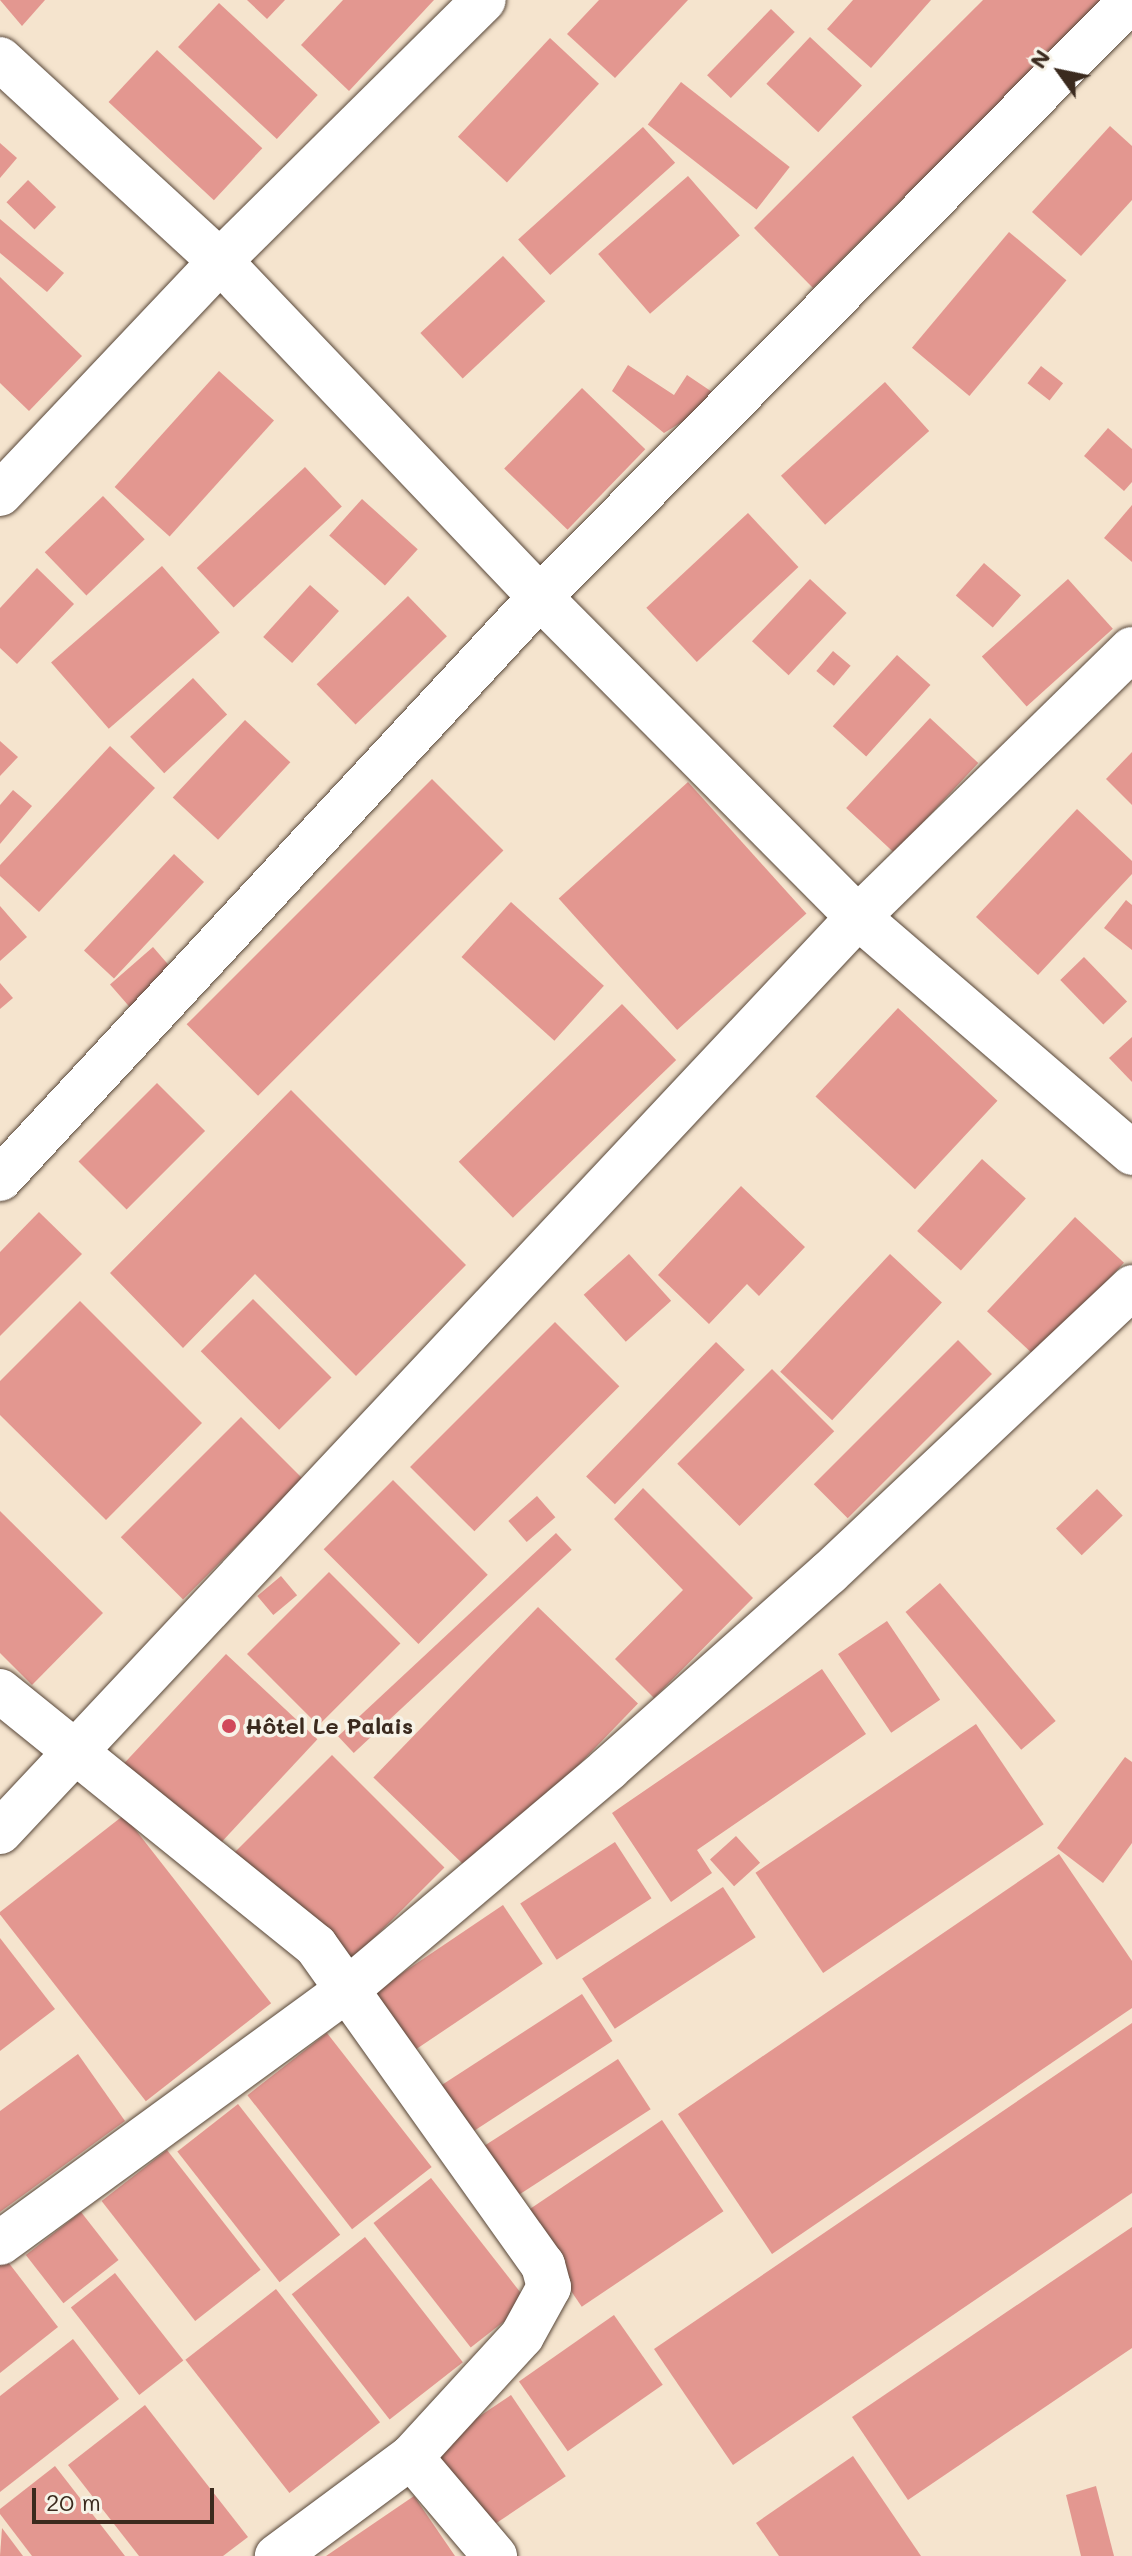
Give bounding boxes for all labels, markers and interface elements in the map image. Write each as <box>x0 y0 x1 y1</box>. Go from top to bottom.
north arrow <box>1020 32 1100 112</box>
text: N <box>1023 44 1056 74</box>
place label: Hôtel Le Palais <box>245 1713 413 1739</box>
marker: Hôtel Le Palais <box>220 1717 238 1735</box>
scale bar <box>36 2472 218 2522</box>
text: 20 m <box>46 2486 101 2517</box>

